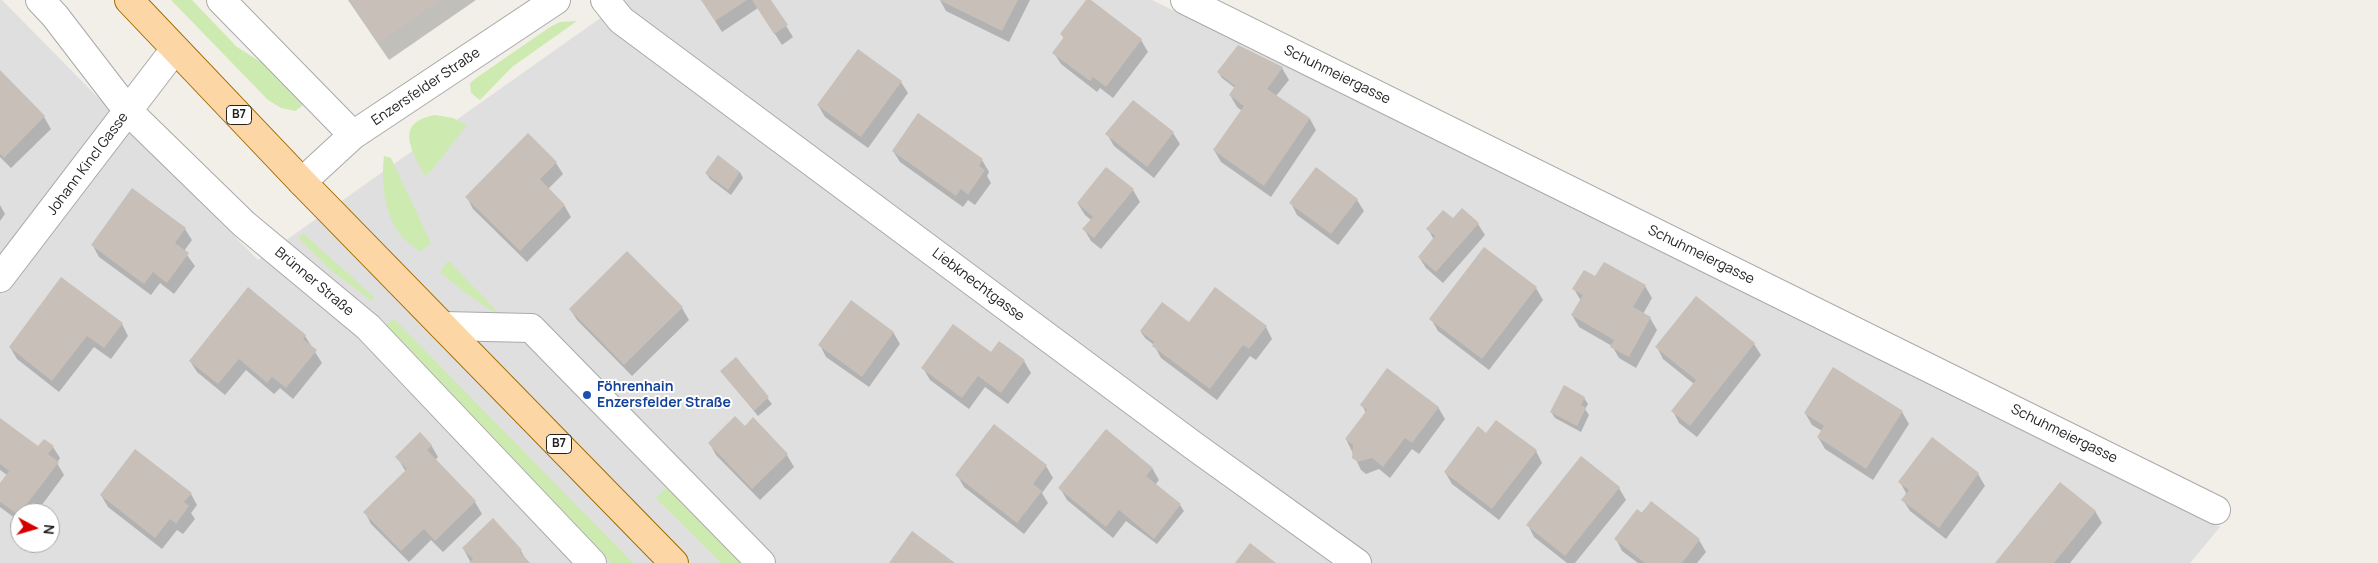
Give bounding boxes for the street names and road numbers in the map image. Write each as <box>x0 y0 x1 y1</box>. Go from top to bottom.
street label: Schuhmeiergasse <box>1281 42 1393 108</box>
street label: Enzersfelder Straße <box>369 44 483 130</box>
road number: B7 <box>226 106 252 124</box>
street label: Johann Kincl Gasse <box>44 109 132 219</box>
street label: Schuhmeiergasse <box>1645 222 1757 288</box>
street label: Brünner Straße <box>271 244 357 320</box>
street label: Liebknechtgasse <box>929 245 1027 325</box>
street label: Schuhmeiergasse <box>2008 401 2120 467</box>
road number: B7 <box>546 434 572 454</box>

